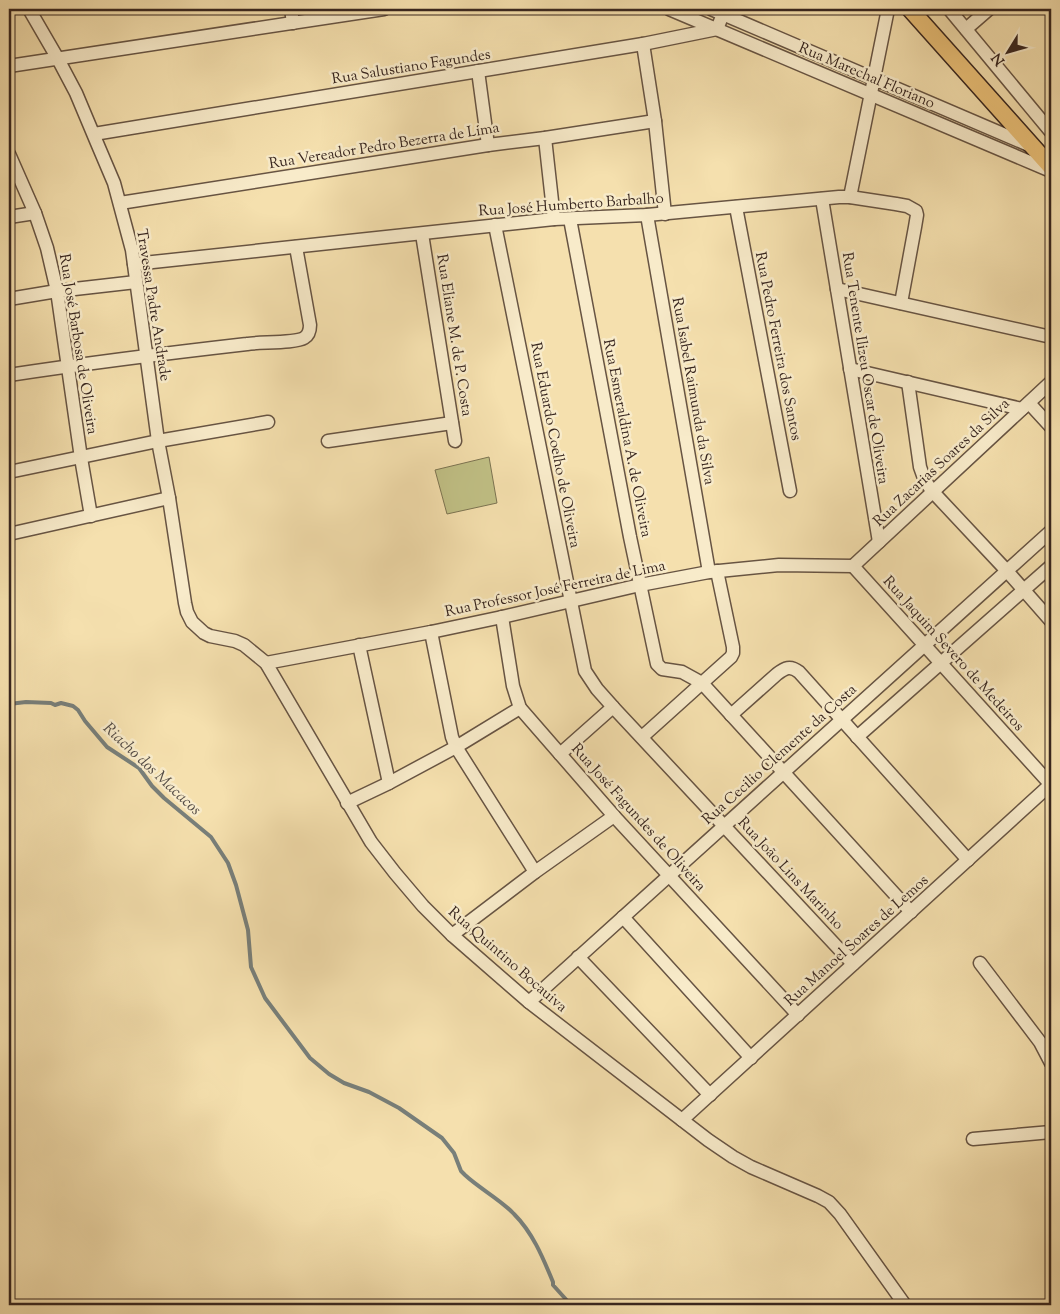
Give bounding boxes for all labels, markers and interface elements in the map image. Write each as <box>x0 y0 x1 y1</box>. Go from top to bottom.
north arrow <box>982 28 1032 78</box>
street label: Rua Marechal Floriano <box>795 38 938 115</box>
street label: Rua Salustiano Fagundes <box>330 45 492 90</box>
text: N <box>988 48 1011 69</box>
street label: Rua Vereador Pedro Bezerra de Lima <box>267 118 501 175</box>
street label: Rua José Humberto Barbalho <box>478 189 664 222</box>
street label: Travessa Padre Andrade <box>130 228 175 383</box>
street label: Rua Pedro Ferreira dos Santos <box>749 250 806 443</box>
street label: Rua Tenente Ilizeu Oscar de Oliveira <box>836 251 893 486</box>
street label: Rua José Barbosa de Oliveira <box>53 252 102 436</box>
street label: Rua Eliane M. de P. Costa <box>430 253 477 418</box>
street label: Rua Isabel Raimunda da Silva <box>666 296 719 487</box>
street label: Rua Esmeraldina A. de Oliveira <box>597 337 656 539</box>
street label: Rua Eduardo Coelho de Oliveira <box>524 341 585 550</box>
street label: Rua Zacarias Soares da Silva <box>869 394 1015 532</box>
street label: Rua Professor José Ferreira de Lima <box>443 556 668 623</box>
street label: Rua Jaquim Severo de Medeiros <box>877 572 1028 736</box>
street label: Rua Cecilio Clemente da Costa <box>698 680 862 830</box>
water label: Riacho dos Macacos <box>97 718 206 822</box>
street label: Rua José Fagundes de Oliveira <box>566 739 710 897</box>
street label: Rua João Lins Marinho <box>732 813 848 935</box>
street label: Rua Manoel Soares de Lemos <box>780 871 934 1012</box>
street label: Rua Quintino Bocauiva <box>443 903 571 1018</box>

